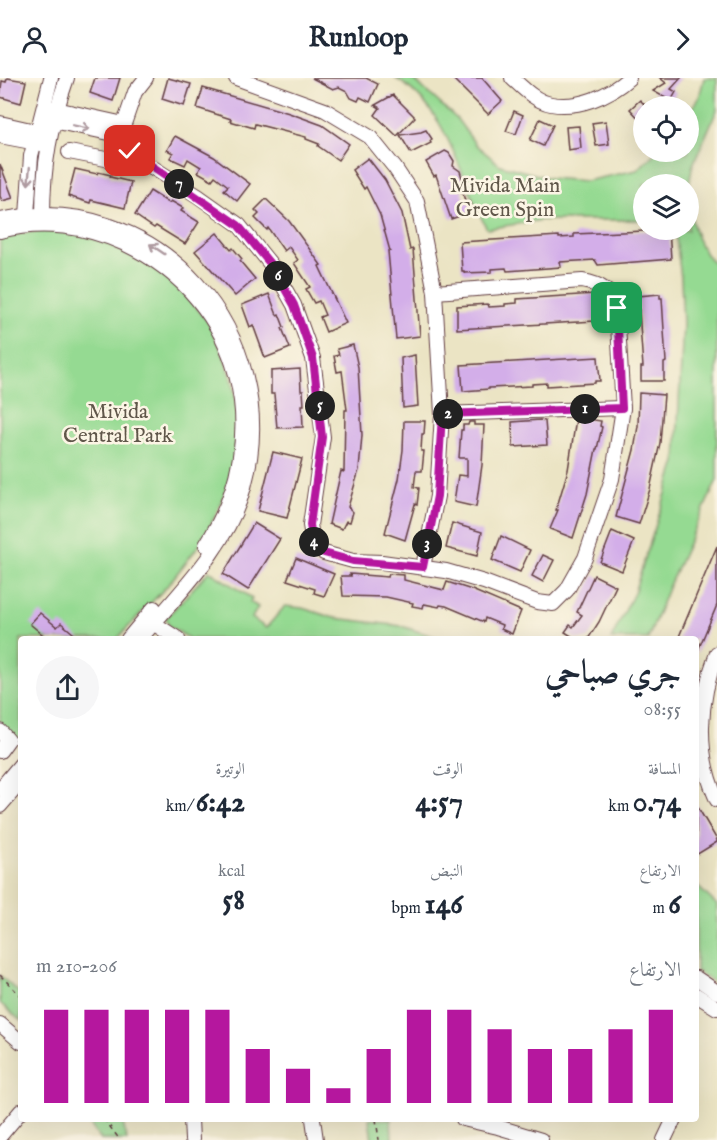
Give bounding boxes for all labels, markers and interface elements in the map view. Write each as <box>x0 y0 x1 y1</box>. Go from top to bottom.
text: Runloop <box>309 22 408 56</box>
icon: person <box>18 23 51 56</box>
icon: forward <box>666 23 699 56</box>
map controls <box>633 96 699 240</box>
button: locate <box>633 96 699 162</box>
one-way arrow <box>71 122 90 133</box>
pin <box>104 125 155 176</box>
icon: check <box>113 134 146 167</box>
one-way arrow <box>23 165 34 185</box>
pin: 7 <box>164 169 194 199</box>
park label: Mivida Main Green Spin <box>450 173 560 224</box>
text: 7 <box>175 174 183 194</box>
button: layers <box>633 174 699 240</box>
one-way arrow <box>149 243 166 255</box>
pin: 6 <box>263 261 293 291</box>
text: 6 <box>275 266 281 286</box>
pin <box>591 282 642 333</box>
icon: arrive <box>600 291 633 324</box>
pin: 5 <box>305 391 335 421</box>
pin: 1 <box>570 394 600 424</box>
text: 5 <box>317 396 323 416</box>
park label: Mivida Central Park <box>63 399 174 450</box>
pin: 2 <box>433 399 463 429</box>
text: 1 <box>582 399 588 419</box>
text: 2 <box>444 404 452 424</box>
pin: 4 <box>299 527 329 557</box>
pin: 3 <box>412 529 442 559</box>
text: 4 <box>310 532 318 552</box>
text: 3 <box>424 534 430 554</box>
text: جري صباحي <box>545 653 681 695</box>
button: share <box>36 656 99 719</box>
text: 08:55 <box>644 697 681 722</box>
text: الوتيرة <box>215 760 245 780</box>
text: الوقت <box>432 760 463 780</box>
text: المسافة <box>648 760 681 780</box>
text: 6:42 <box>196 784 245 822</box>
text: 4:57 <box>415 784 463 822</box>
text: 0.74 <box>633 784 681 822</box>
text: /km <box>166 797 196 817</box>
text: km <box>608 797 633 817</box>
text: kcal <box>218 862 245 882</box>
text: النبض <box>430 862 463 882</box>
text: الارتفاع <box>639 862 681 882</box>
text: 58 <box>222 882 245 920</box>
text: 146 <box>424 886 463 924</box>
text: 6 <box>668 886 681 924</box>
text: bpm <box>391 899 424 919</box>
text: m <box>652 899 668 919</box>
text: 206–210 m <box>36 954 117 979</box>
text: الارتفاع <box>629 958 681 983</box>

